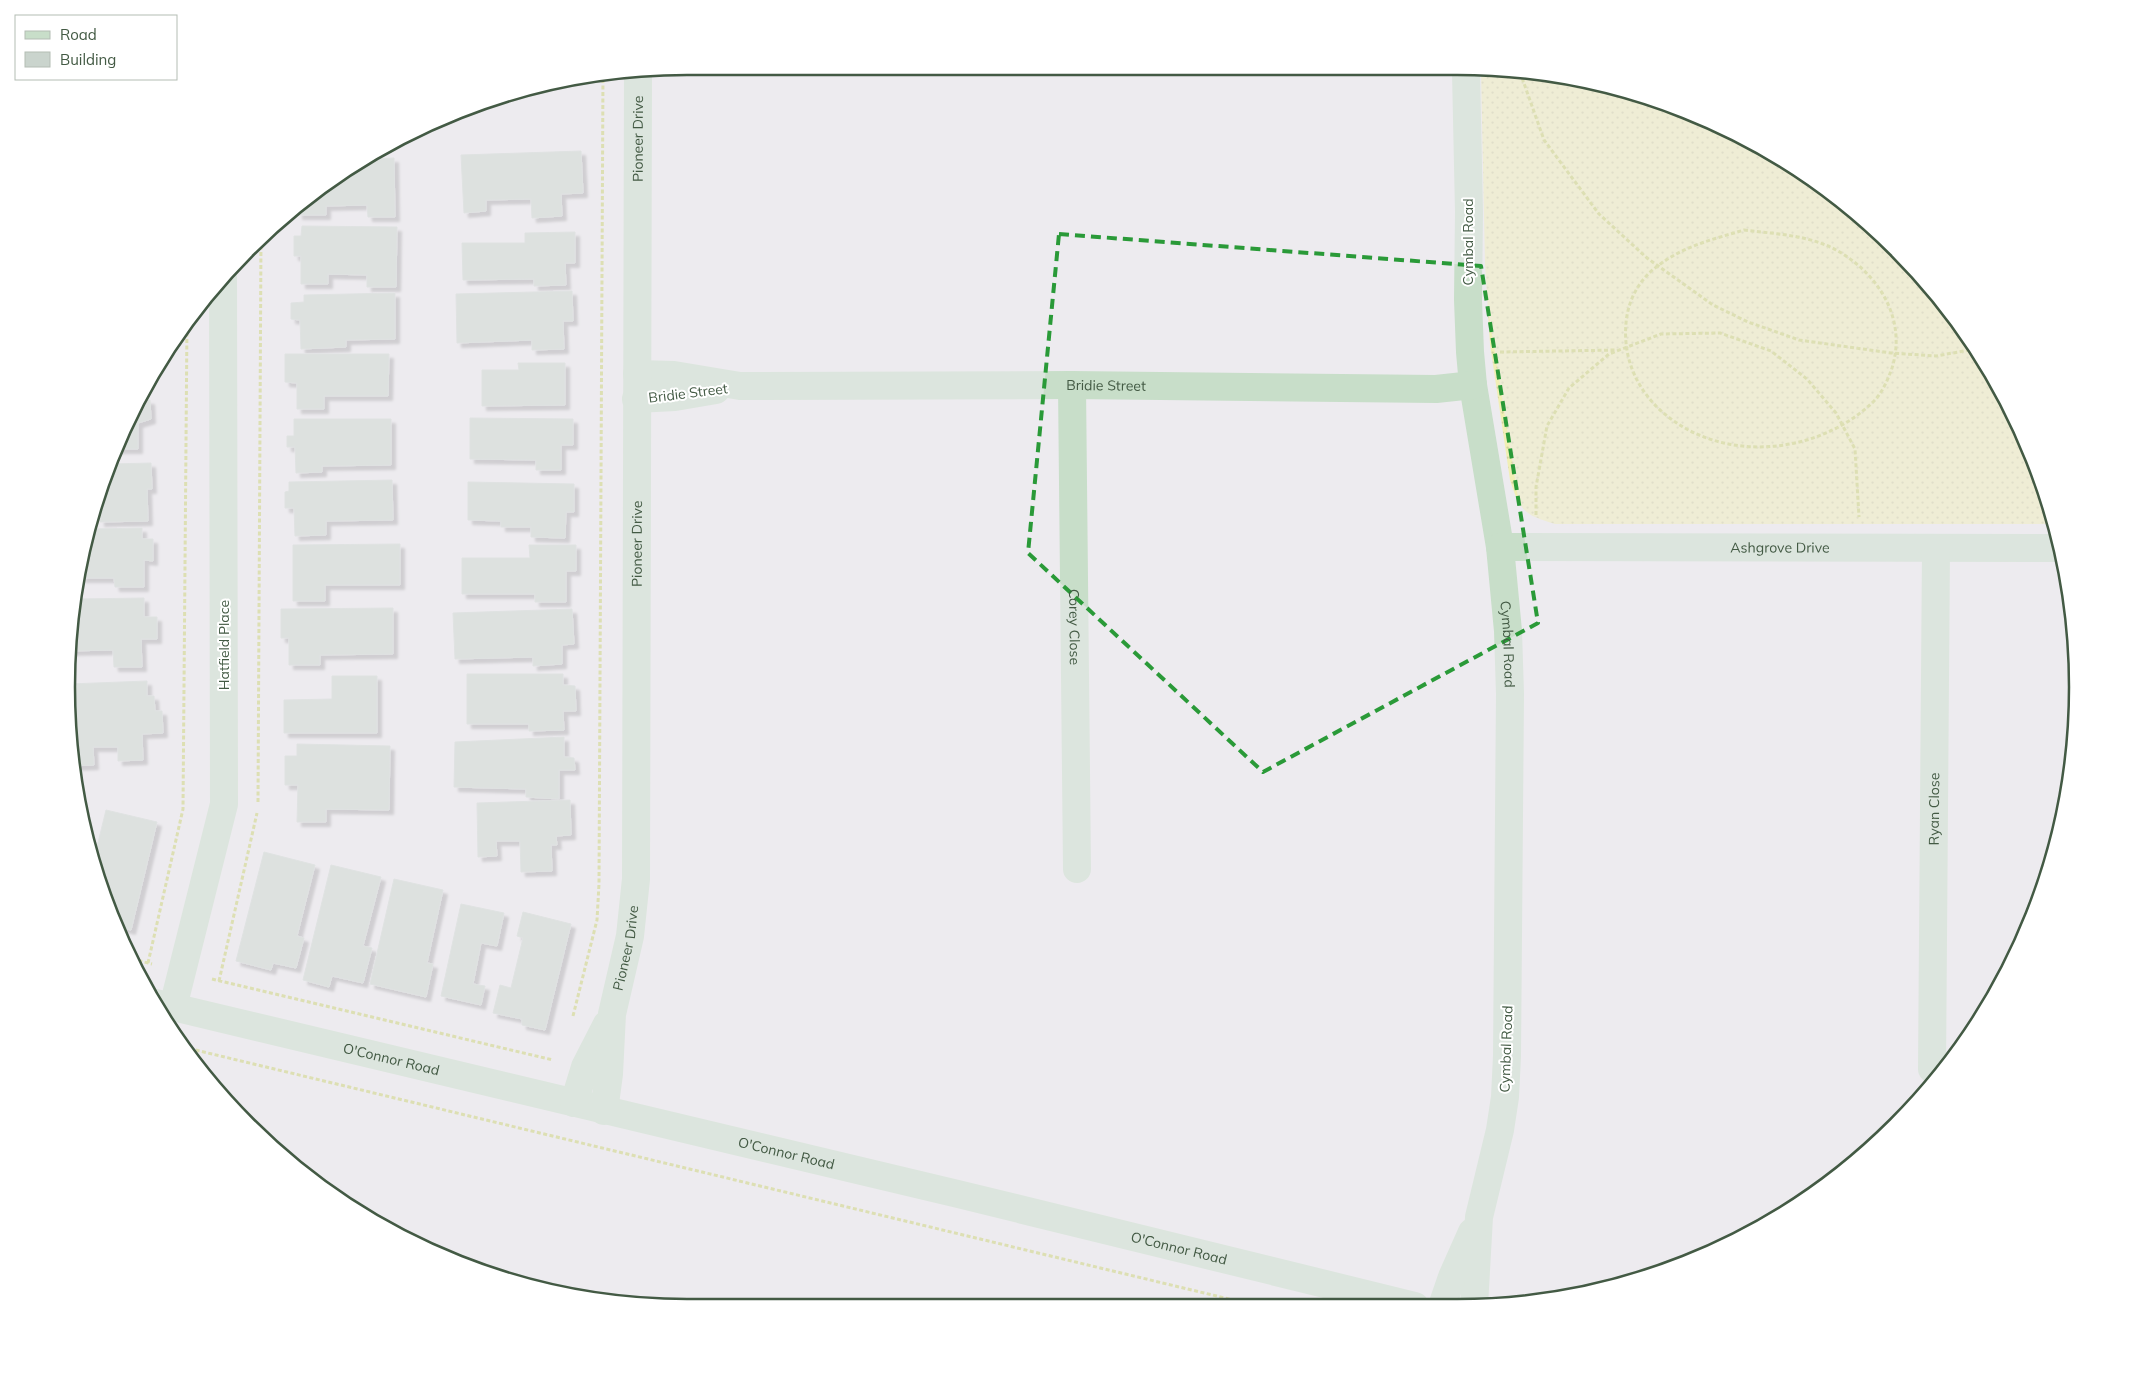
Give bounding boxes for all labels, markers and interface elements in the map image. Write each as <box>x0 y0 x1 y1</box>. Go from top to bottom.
legend <box>15 15 178 80</box>
text: Road <box>60 25 97 44</box>
text: Building <box>60 50 116 69</box>
street label: Pioneer Drive <box>629 95 647 182</box>
street label: Cymbal Road <box>1459 198 1477 286</box>
street label: Bridie Street <box>1066 376 1146 395</box>
street label: Bridie Street <box>647 379 729 407</box>
street label: Pioneer Drive <box>628 500 646 587</box>
street label: Ashgrove Drive <box>1730 538 1830 557</box>
street label: Corey Close <box>1065 589 1084 665</box>
street label: Hatfield Place <box>215 600 233 690</box>
street label: Cymbal Road <box>1496 600 1519 688</box>
street label: Ryan Close <box>1925 773 1943 845</box>
street label: Pioneer Drive <box>609 904 642 992</box>
street label: Cymbal Road <box>1495 1005 1517 1093</box>
street label: O'Connor Road <box>341 1039 441 1079</box>
street label: O'Connor Road <box>736 1133 836 1173</box>
street label: O'Connor Road <box>1129 1228 1229 1269</box>

